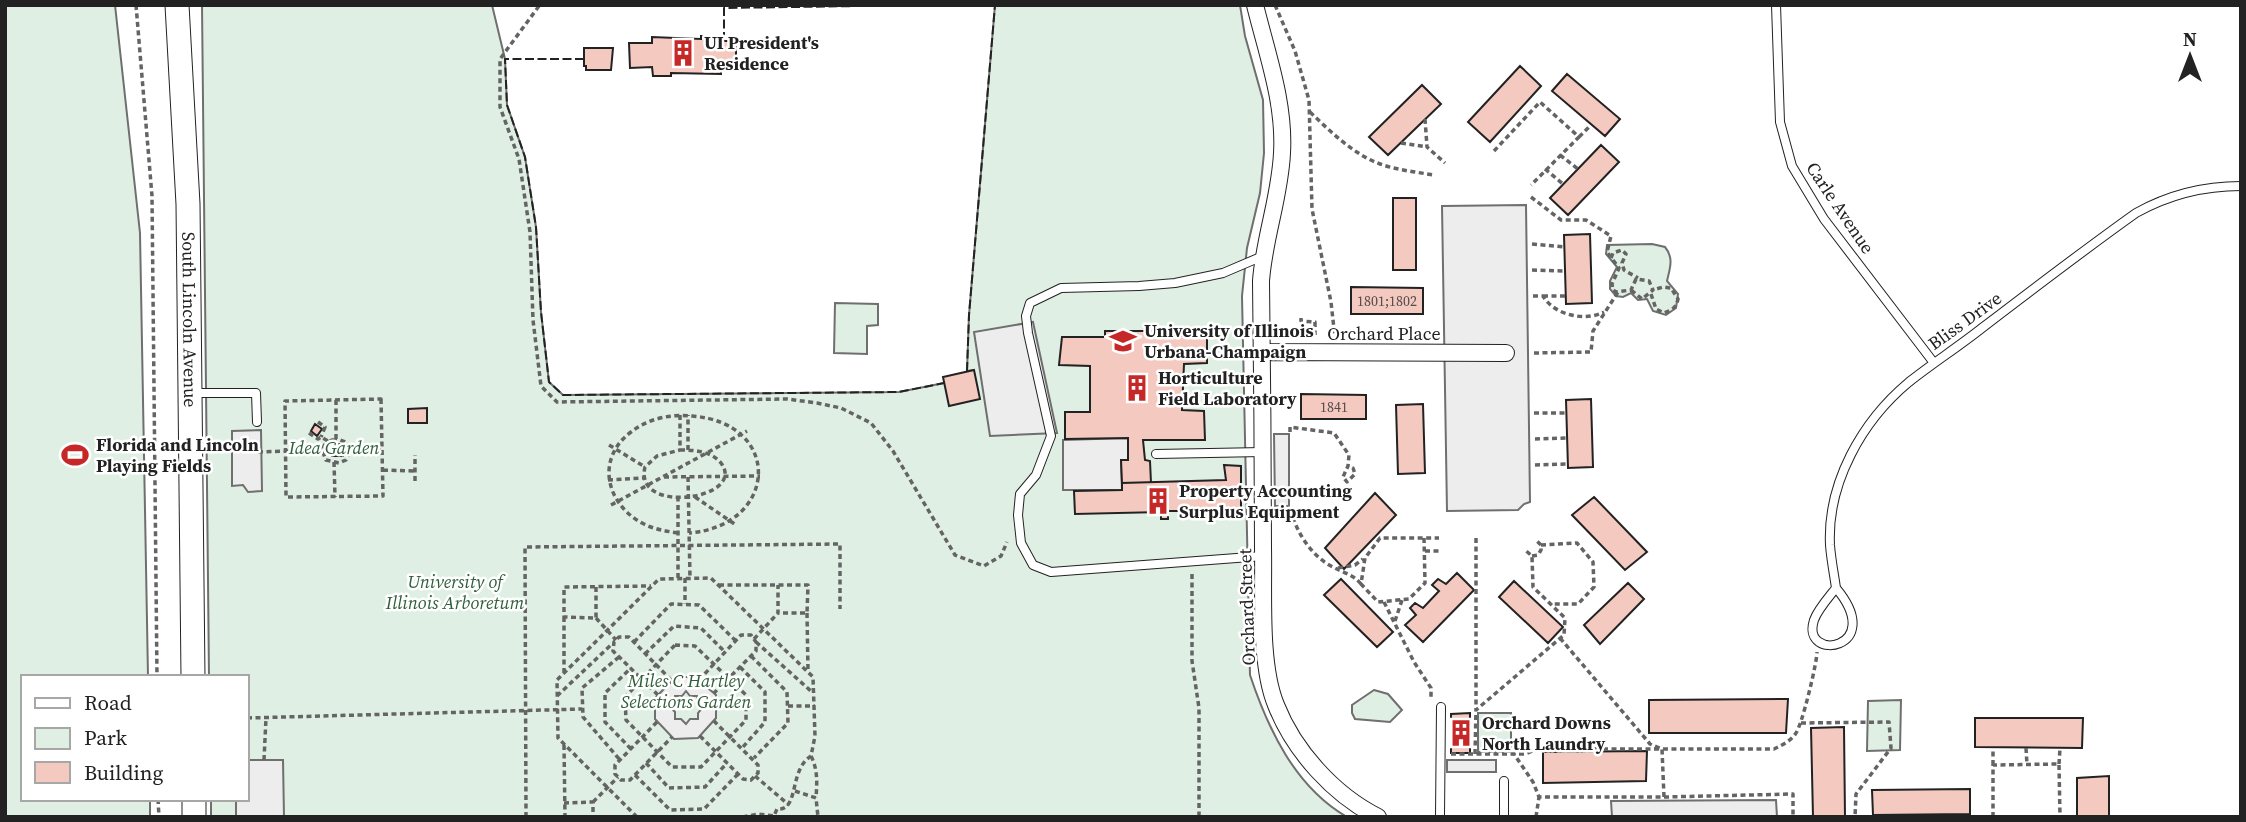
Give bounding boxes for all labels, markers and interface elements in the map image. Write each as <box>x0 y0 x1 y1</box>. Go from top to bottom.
north arrow <box>2155 21 2225 91</box>
text: N <box>2183 26 2197 52</box>
place label: UI President's Residence <box>704 30 819 76</box>
building icon: UI President's Residence <box>668 38 698 68</box>
street label: Carle Avenue <box>1801 157 1880 259</box>
street label: South Lincoln Avenue <box>176 232 203 408</box>
street label: Bliss Drive <box>1923 285 2006 356</box>
house number: 1801;1802 <box>1357 291 1417 311</box>
place label: University of Illinois Urbana-Champaign <box>1144 318 1314 364</box>
street label: Orchard Place <box>1327 321 1441 346</box>
school or university icon: University of Illinois Urbana-Champaign <box>1108 326 1138 356</box>
place label: Horticulture Field Laboratory <box>1158 365 1297 411</box>
building icon: Horticulture Field Laboratory <box>1122 373 1152 403</box>
house number: 1841 <box>1320 397 1348 417</box>
place label: Florida and Lincoln Playing Fields <box>96 432 259 478</box>
park label: Idea Garden <box>288 435 379 460</box>
sports icon: Florida and Lincoln Playing Fields <box>60 440 90 470</box>
place label: Property Accounting Surplus Equipment <box>1179 478 1352 524</box>
building icon: Property Accounting Surplus Equipment <box>1143 486 1173 516</box>
street label: Orchard Street <box>1232 548 1261 666</box>
park label: University of Illinois Arboretum <box>385 569 525 615</box>
park label: Miles C Hartley Selections Garden <box>621 668 751 714</box>
legend <box>21 675 248 801</box>
text: Road <box>84 688 132 717</box>
place label: Orchard Downs North Laundry <box>1482 710 1611 756</box>
building icon: Orchard Downs North Laundry <box>1446 718 1476 748</box>
text: Park <box>84 723 128 752</box>
text: Building <box>84 758 163 787</box>

